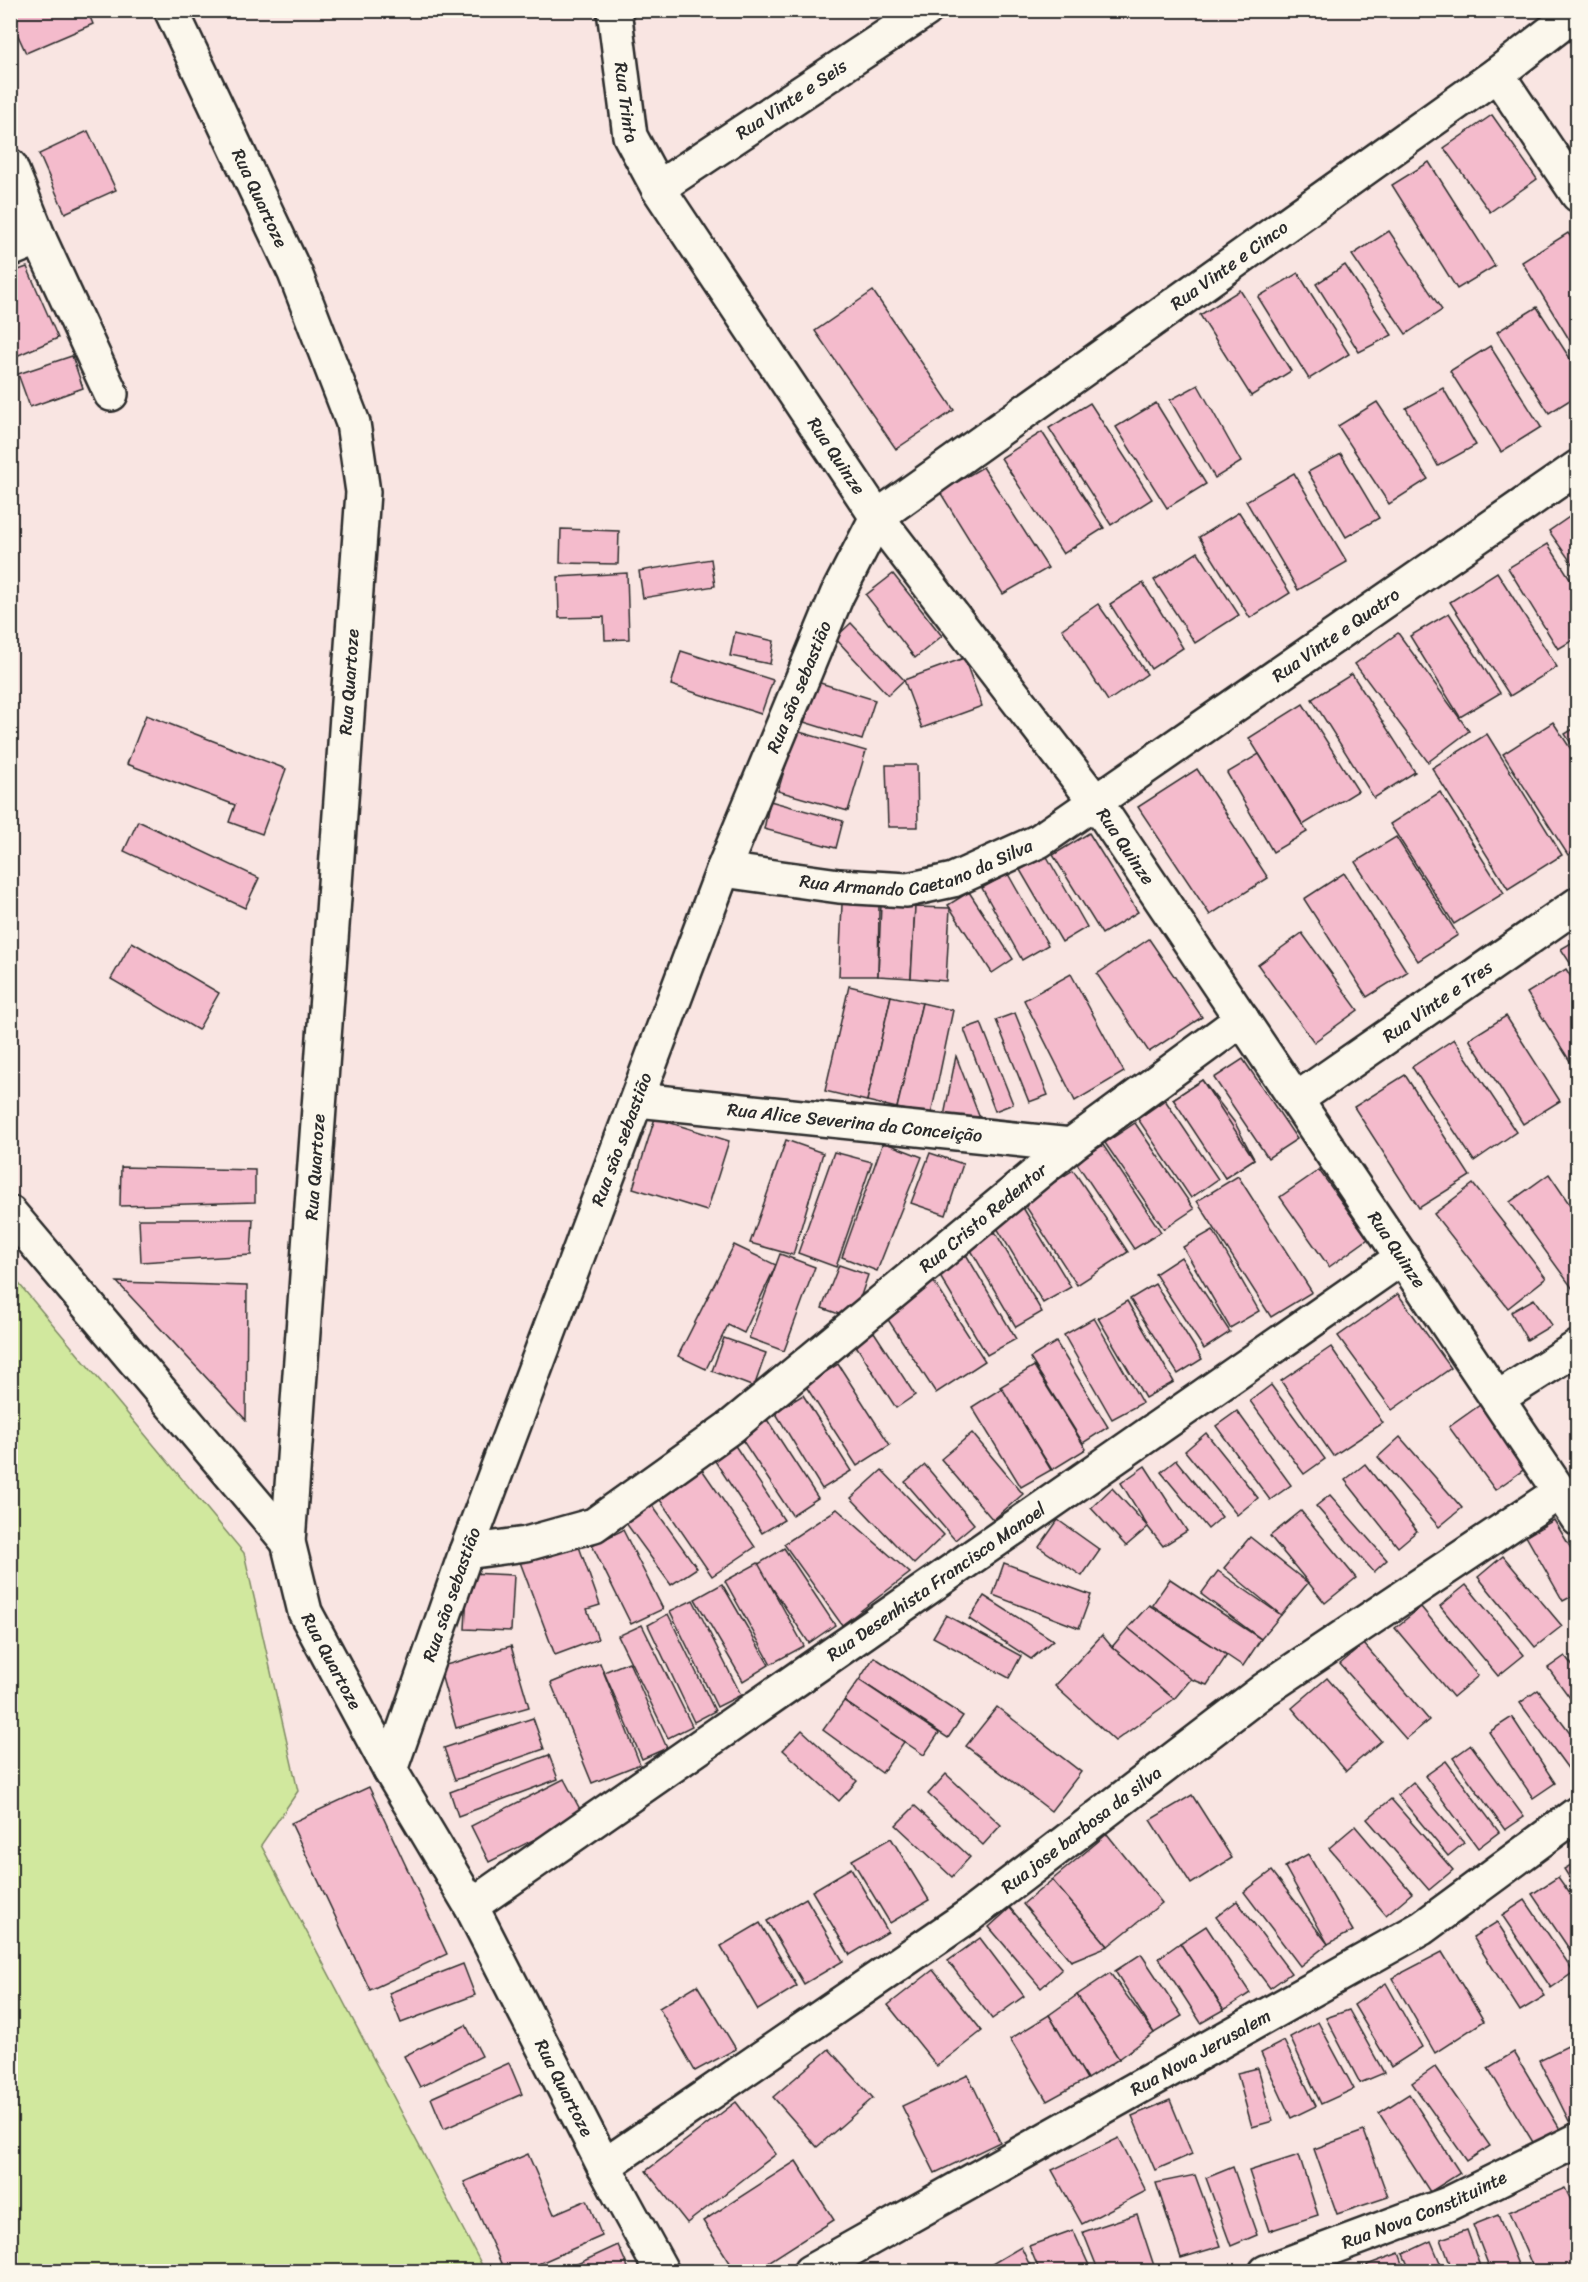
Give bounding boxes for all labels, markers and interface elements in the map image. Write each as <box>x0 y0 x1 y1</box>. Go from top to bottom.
street label: Rua Vinte e Seis <box>729 50 854 148</box>
street label: Rua Trinta <box>605 60 647 149</box>
street label: Rua Quartoze <box>223 143 297 253</box>
street label: Rua Vinte e Cinco <box>1163 212 1295 319</box>
street label: Rua Quinze <box>799 410 874 502</box>
street label: Rua Vinte e Quatro <box>1265 579 1407 691</box>
street label: Rua são sebastião <box>757 616 841 758</box>
street label: Rua Quartoze <box>329 628 369 736</box>
street label: Rua Quinze <box>1088 801 1163 892</box>
street label: Rua Armando Caetano da Silva <box>798 829 1039 906</box>
street label: Rua Vinte e Tres <box>1375 951 1500 1051</box>
street label: Rua são sebastião <box>582 1068 661 1211</box>
street label: Rua Alice Severina da Conceição <box>726 1093 984 1152</box>
street label: Rua Quartoze <box>295 1113 335 1221</box>
street label: Rua Cristo Redentor <box>912 1154 1056 1281</box>
street label: Rua Quinze <box>1359 1204 1435 1295</box>
street label: Rua Desenhista Francisco Manoel <box>820 1494 1054 1670</box>
street label: Rua são sebastião <box>413 1522 490 1666</box>
street label: Rua Quartoze <box>292 1607 371 1716</box>
street label: Rua jose barbosa da silva <box>994 1757 1169 1902</box>
street label: Rua Nova Jerusalem <box>1124 2000 1277 2105</box>
street label: Rua Quartoze <box>526 2033 603 2143</box>
street label: Rua Nova Constituinte <box>1337 2161 1513 2258</box>

